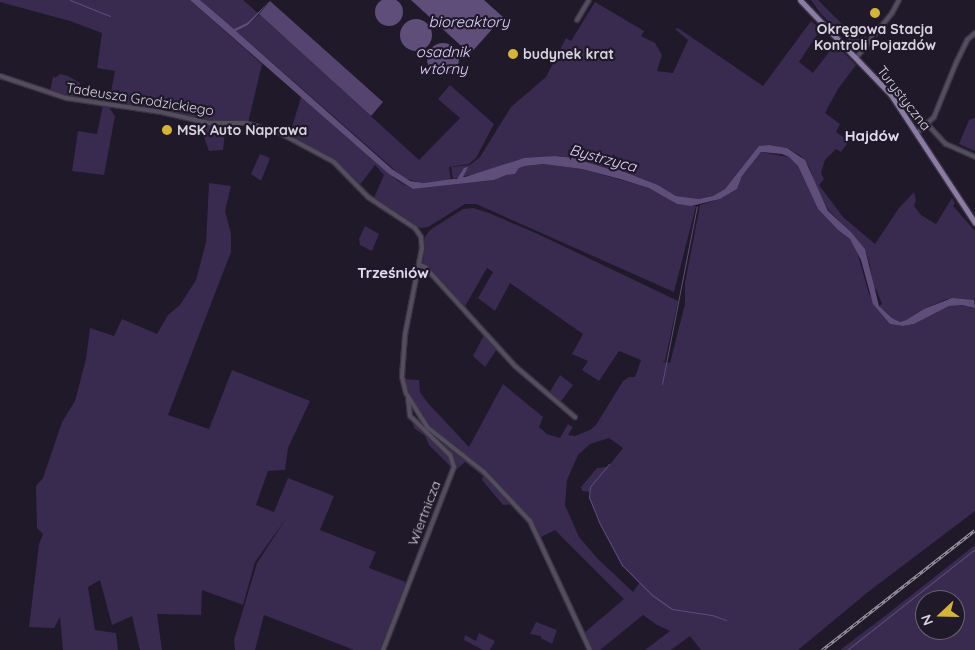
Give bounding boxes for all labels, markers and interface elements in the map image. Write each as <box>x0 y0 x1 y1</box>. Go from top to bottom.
marker: Okręgowa Stacja Kontroli Pojazdów <box>869 7 881 19</box>
water label: bioreaktory <box>429 13 509 31</box>
place label: Okręgowa Stacja Kontroli Pojazdów <box>814 21 936 54</box>
water label: osadnik wtórny <box>416 42 470 77</box>
place label: budynek krat <box>523 46 614 62</box>
marker: budynek krat <box>507 48 519 60</box>
street label: Turystyczna <box>873 62 935 134</box>
street label: Tadeusza Grodzickiego <box>65 79 215 119</box>
place label: MSK Auto Naprawa <box>177 122 307 138</box>
marker: MSK Auto Naprawa <box>161 124 173 136</box>
district label: Hajdów <box>845 127 899 145</box>
water label: Bystrzyca <box>568 140 638 176</box>
district label: Trześniów <box>357 264 429 282</box>
street label: Wiertnicza <box>404 478 444 548</box>
north arrow <box>915 590 965 640</box>
text: N <box>917 612 937 628</box>

